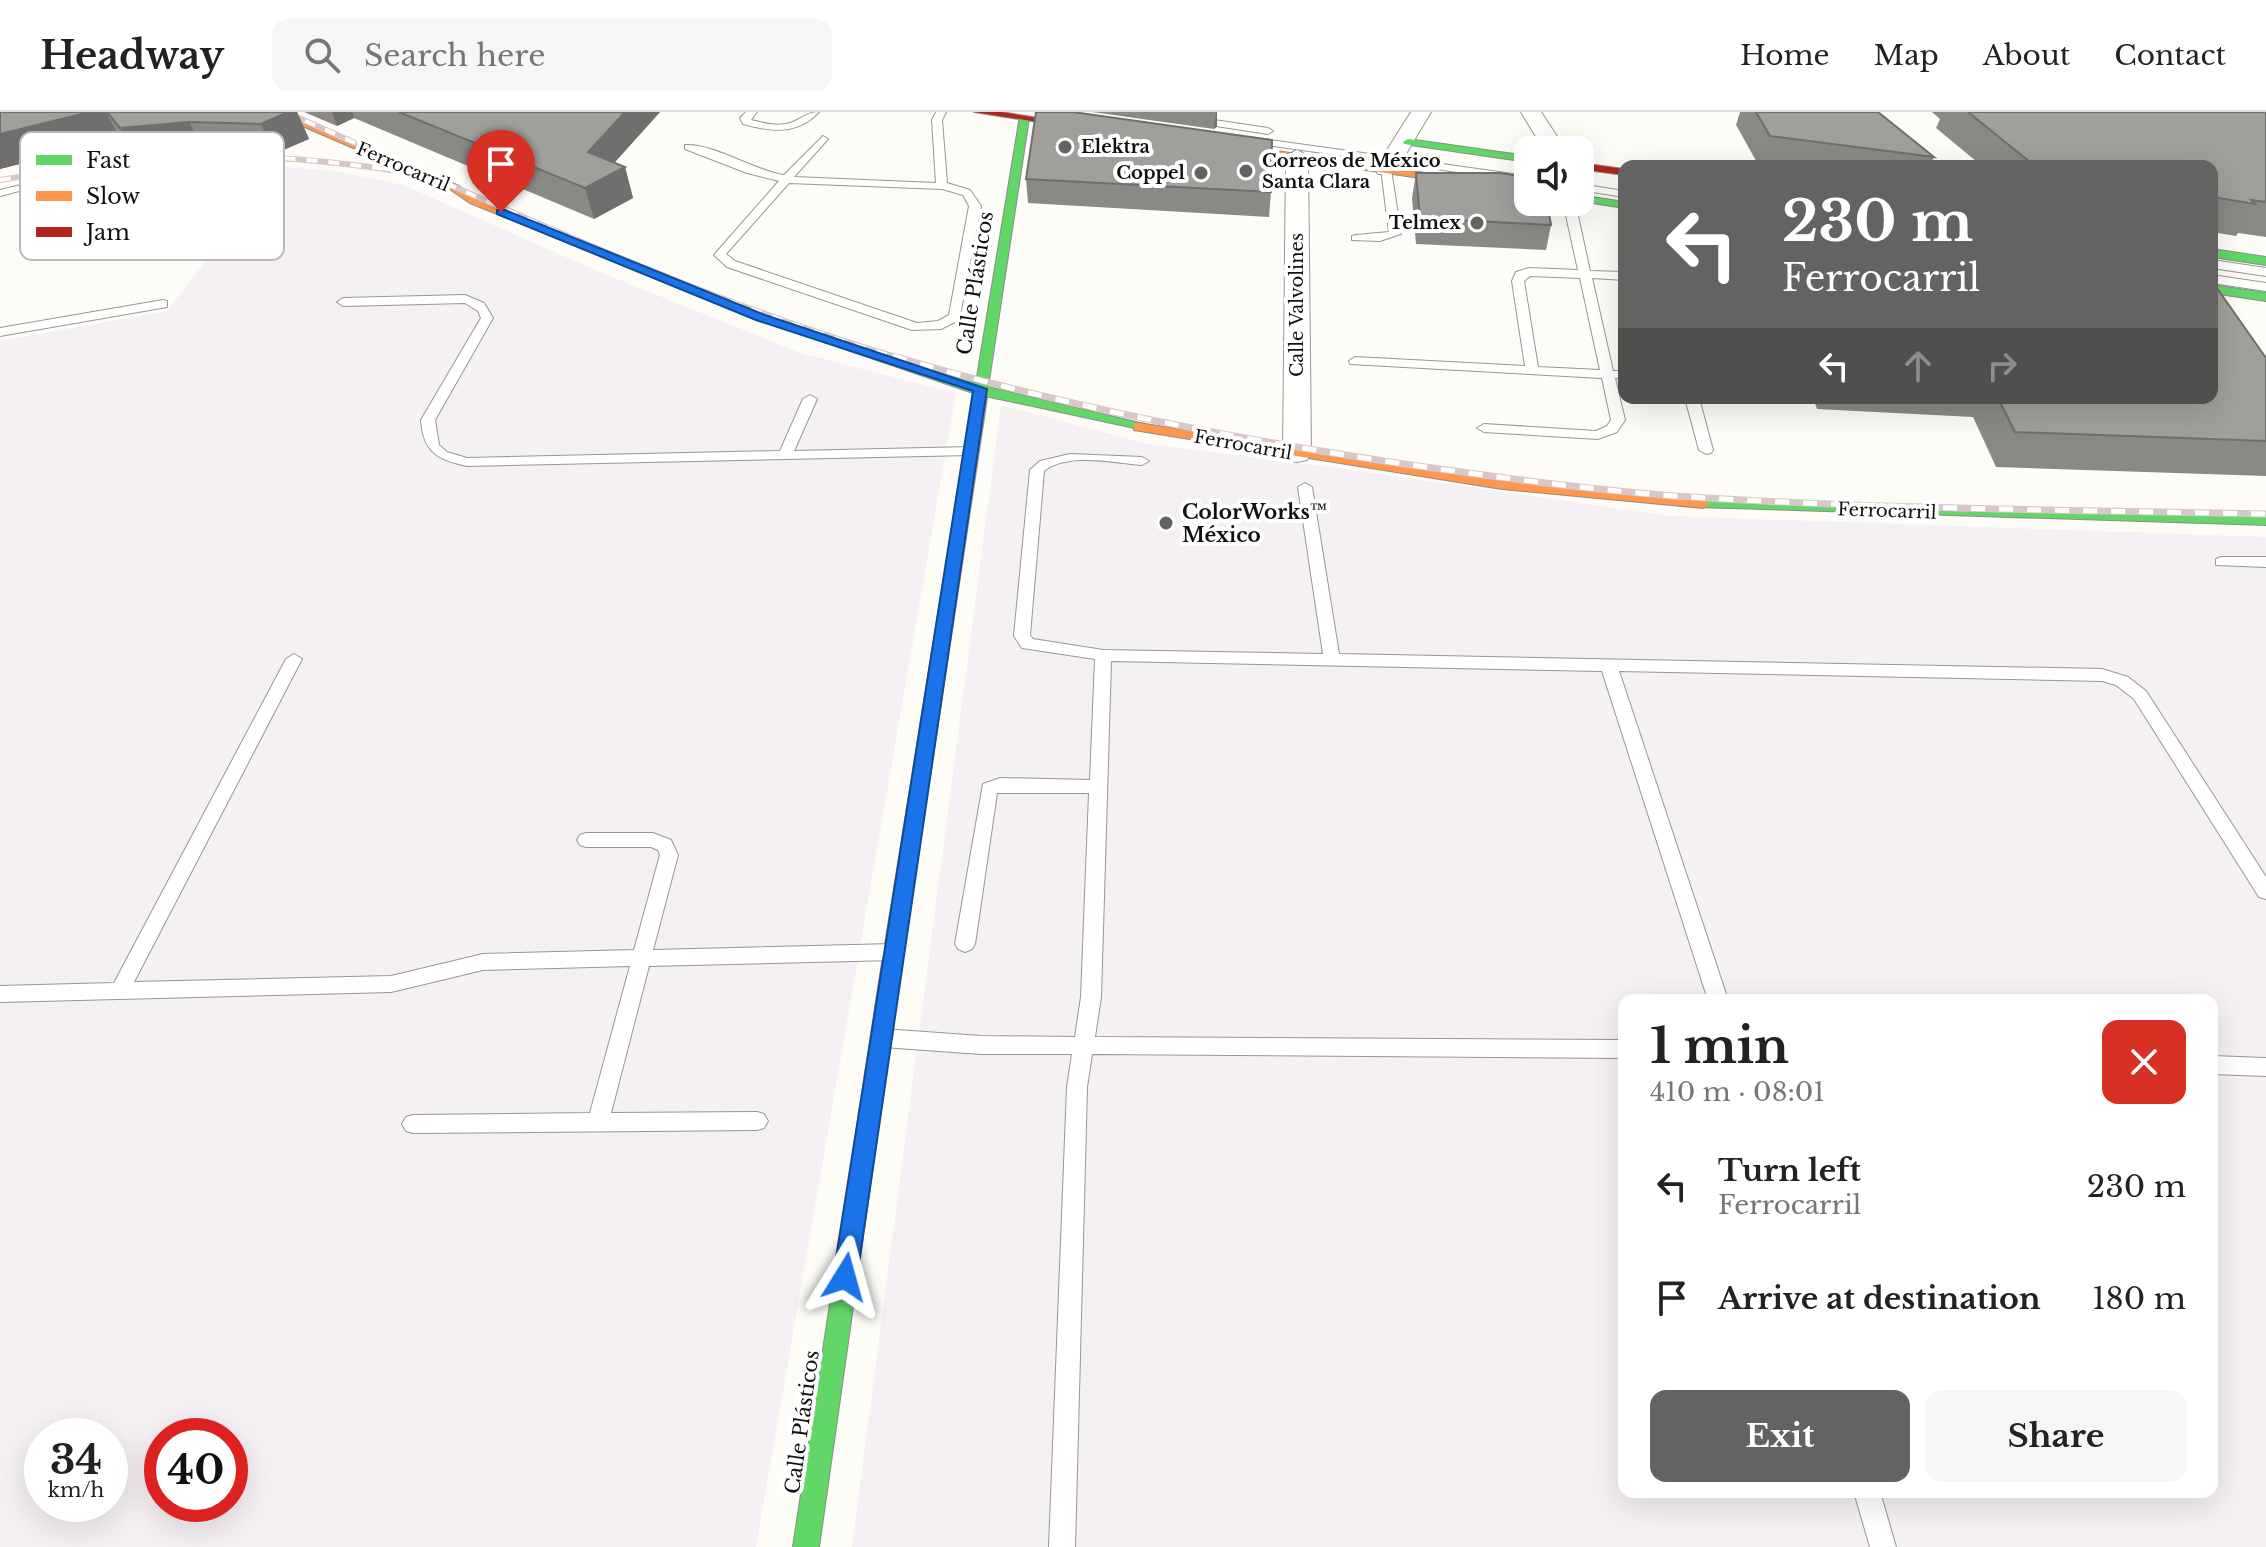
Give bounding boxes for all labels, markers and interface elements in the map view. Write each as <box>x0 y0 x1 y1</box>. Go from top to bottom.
search box <box>272 19 832 91</box>
text: Headway <box>40 32 224 79</box>
icon: search <box>300 33 344 77</box>
text: Search here <box>364 37 545 74</box>
text: Home <box>1740 38 1830 73</box>
text: Map <box>1874 38 1939 73</box>
text: About <box>1983 38 2070 73</box>
text: Contact <box>2114 38 2226 73</box>
pin <box>467 130 535 212</box>
legend <box>20 132 284 260</box>
place label: Elektra <box>1081 136 1150 158</box>
map controls <box>1514 136 1594 216</box>
button: sound <box>1514 136 1594 216</box>
street label: Ferrocarril <box>353 137 453 197</box>
marker: Elektra <box>1056 138 1074 156</box>
icon: arrive <box>479 142 523 186</box>
text: Fast <box>86 147 131 174</box>
place label: Correos de México Santa Clara <box>1262 150 1441 193</box>
place label: Coppel <box>1116 162 1186 184</box>
marker: Correos de México Santa Clara <box>1237 162 1255 180</box>
marker: Coppel <box>1192 164 1210 182</box>
text: Slow <box>86 183 140 210</box>
text: 230 m <box>1782 187 1973 256</box>
icon: left <box>1650 192 1754 296</box>
street label: Calle Plásticos <box>952 210 998 356</box>
place label: Telmex <box>1389 212 1461 234</box>
marker: Telmex <box>1468 214 1486 232</box>
text: Jam <box>83 219 130 246</box>
street label: Calle Valvolines <box>1286 233 1308 377</box>
text: Ferrocarril <box>1782 256 1980 301</box>
icon: left <box>1812 344 1856 388</box>
icon: ahead <box>1896 344 1940 388</box>
icon: right <box>1980 344 2024 388</box>
street label: Ferrocarril <box>1192 426 1294 464</box>
street label: Ferrocarril <box>1837 498 1937 524</box>
place label: ColorWorks™ México <box>1182 500 1328 547</box>
marker: ColorWorks™ México <box>1157 514 1175 532</box>
text: 1 min <box>1650 1016 1789 1076</box>
button: close <box>2102 1020 2186 1104</box>
text: 410 m · 08:01 <box>1650 1076 1825 1108</box>
text: Turn left <box>1718 1152 1861 1189</box>
icon: left <box>1650 1164 1694 1208</box>
text: 230 m <box>2087 1168 2186 1205</box>
text: Ferrocarril <box>1718 1189 1861 1221</box>
position arrow <box>803 1235 887 1319</box>
icon: arrive <box>1650 1276 1694 1320</box>
text: Arrive at destination <box>1718 1280 2041 1317</box>
text: 180 m <box>2092 1280 2186 1317</box>
street label: Calle Plásticos <box>780 1349 824 1495</box>
button: Exit <box>1650 1390 1910 1482</box>
button: Share <box>1926 1390 2186 1482</box>
speed limit sign: 40 <box>144 1418 248 1522</box>
text: 34 <box>50 1435 102 1485</box>
text: km/h <box>48 1478 104 1502</box>

